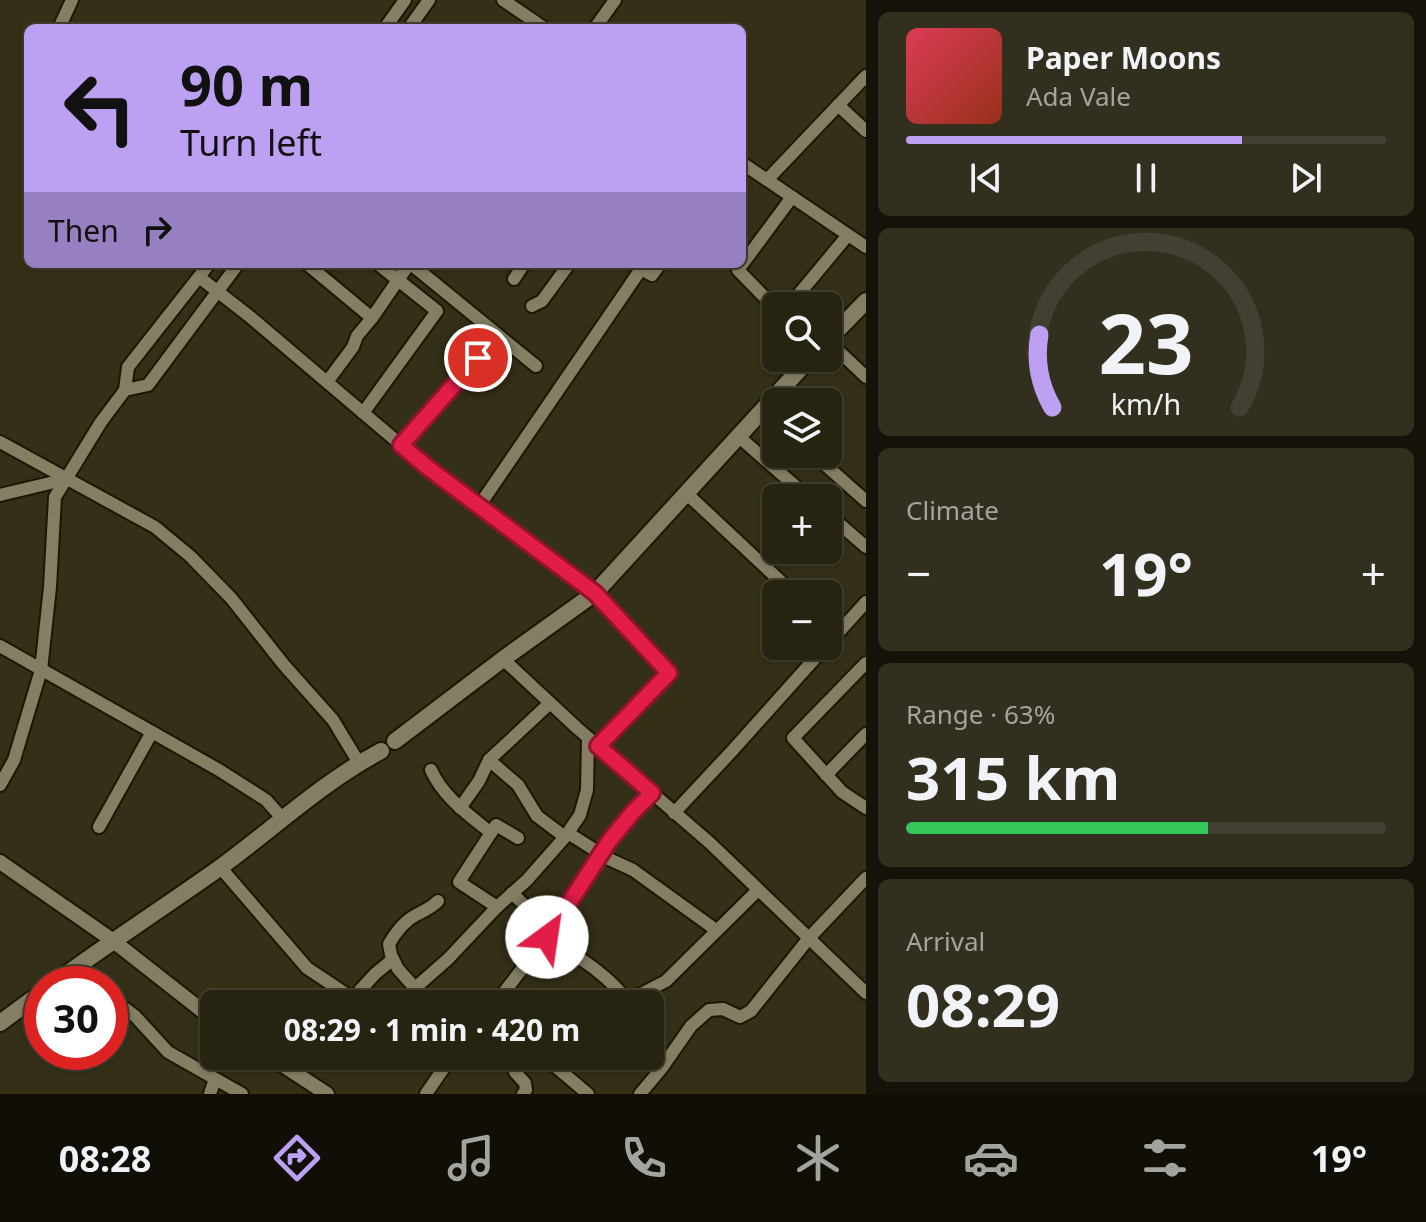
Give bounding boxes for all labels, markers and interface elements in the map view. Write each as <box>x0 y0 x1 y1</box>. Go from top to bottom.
text: Paper Moons <box>1026 37 1221 78</box>
text: 90 m <box>180 46 313 122</box>
icon: left <box>48 56 152 160</box>
text: Ada Vale <box>1026 78 1131 114</box>
text: Turn left <box>180 118 322 167</box>
icon: previous <box>964 156 1008 200</box>
icon: pause <box>1124 156 1168 200</box>
icon: next <box>1284 156 1328 200</box>
icon: right <box>135 208 179 252</box>
text: Then <box>48 210 119 251</box>
text: 23 <box>1098 284 1194 397</box>
map controls <box>762 292 842 660</box>
button: search <box>762 292 842 372</box>
pin <box>444 324 512 392</box>
icon: arrive <box>456 336 500 380</box>
text: km/h <box>1111 384 1181 423</box>
button: layers <box>762 388 842 468</box>
button: + <box>762 484 842 564</box>
text: Climate <box>906 492 999 528</box>
text: 19° <box>1099 532 1193 614</box>
text: − <box>906 543 931 603</box>
text: + <box>1361 543 1386 603</box>
button: − <box>762 580 842 660</box>
text: Range · 63% <box>906 696 1055 732</box>
text: 315 km <box>906 736 1120 818</box>
position arrow <box>505 895 589 979</box>
text: Arrival <box>906 923 985 959</box>
text: 08:29 <box>906 963 1060 1045</box>
speed limit sign: 30 <box>24 966 128 1070</box>
text: 08:29 · 1 min · 420 m <box>284 1009 580 1050</box>
icon: directions <box>269 1130 325 1186</box>
icon: music <box>443 1130 499 1186</box>
icon: phone <box>616 1130 672 1186</box>
icon: climate <box>790 1130 846 1186</box>
icon: car <box>963 1130 1019 1186</box>
icon: filters <box>1137 1130 1193 1186</box>
text: 08:28 <box>59 1134 151 1183</box>
text: 19° <box>1311 1134 1367 1183</box>

